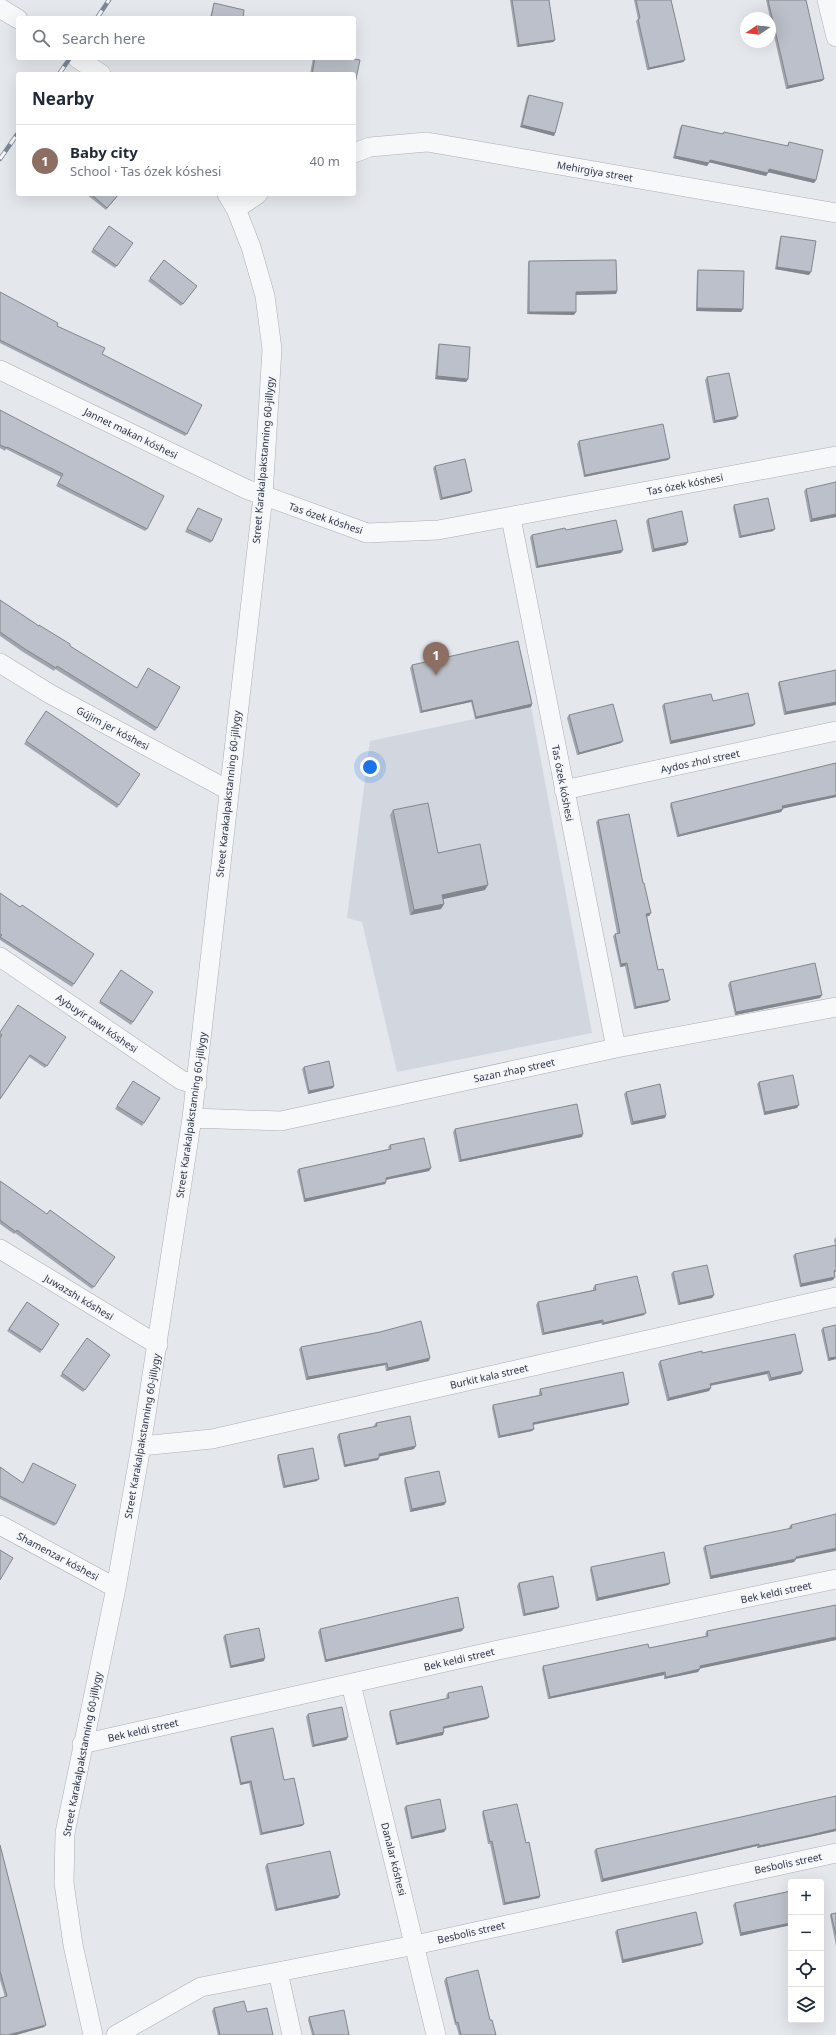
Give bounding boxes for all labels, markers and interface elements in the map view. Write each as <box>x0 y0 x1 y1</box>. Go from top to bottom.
north arrow <box>740 12 776 48</box>
search box <box>16 16 356 60</box>
icon: search <box>30 27 52 49</box>
text: Search here <box>62 28 145 48</box>
text: Nearby <box>32 87 94 110</box>
text: Baby city <box>70 142 138 162</box>
text: 1 <box>41 152 49 170</box>
text: 40 m <box>310 152 340 170</box>
street label: Mehirgiya street <box>556 157 634 185</box>
text: School · Tas ózek kóshesi <box>70 162 221 180</box>
street label: Street Karakalpakstanning 60-jillygy <box>249 375 277 544</box>
street label: Jannet makan kóshesi <box>81 404 180 462</box>
street label: Tas ózek kóshesi <box>646 470 724 498</box>
street label: Tas ózek kóshesi <box>287 499 365 537</box>
pin: 1 <box>423 642 449 675</box>
street label: Gújim jer kóshesi <box>74 703 152 753</box>
street label: Street Karakalpakstanning 60-jillygy <box>212 709 244 878</box>
street label: Tas ózek kóshesi <box>549 744 577 822</box>
street label: Aydos zhol street <box>659 746 741 776</box>
your location <box>360 757 380 777</box>
street label: Aybuyir tawı kóshesi <box>53 990 141 1056</box>
street label: Street Karakalpakstanning 60-jillygy <box>172 1030 210 1199</box>
street label: Sazan zhap street <box>472 1054 556 1085</box>
street label: Juwazshı kóshesi <box>41 1270 116 1323</box>
street label: Street Karakalpakstanning 60-jillygy <box>121 1351 164 1520</box>
street label: Burkit kala street <box>448 1360 530 1392</box>
street label: Shamenzar kóshesi <box>15 1528 101 1584</box>
street label: Bek keldi street <box>739 1578 813 1606</box>
street label: Bek keldi street <box>422 1644 496 1674</box>
street label: Street Karakalpakstanning 60-jillygy <box>59 1669 105 1838</box>
street label: Bek keldi street <box>106 1715 180 1745</box>
street label: Danalar kóshesi <box>378 1821 410 1897</box>
street label: Besbolis street <box>753 1849 824 1877</box>
map controls <box>788 1879 824 2023</box>
button: + <box>788 1879 824 1915</box>
button: − <box>788 1915 824 1951</box>
street label: Besbolis street <box>436 1917 507 1947</box>
button: locate <box>788 1951 824 1987</box>
button: layers <box>788 1987 824 2023</box>

